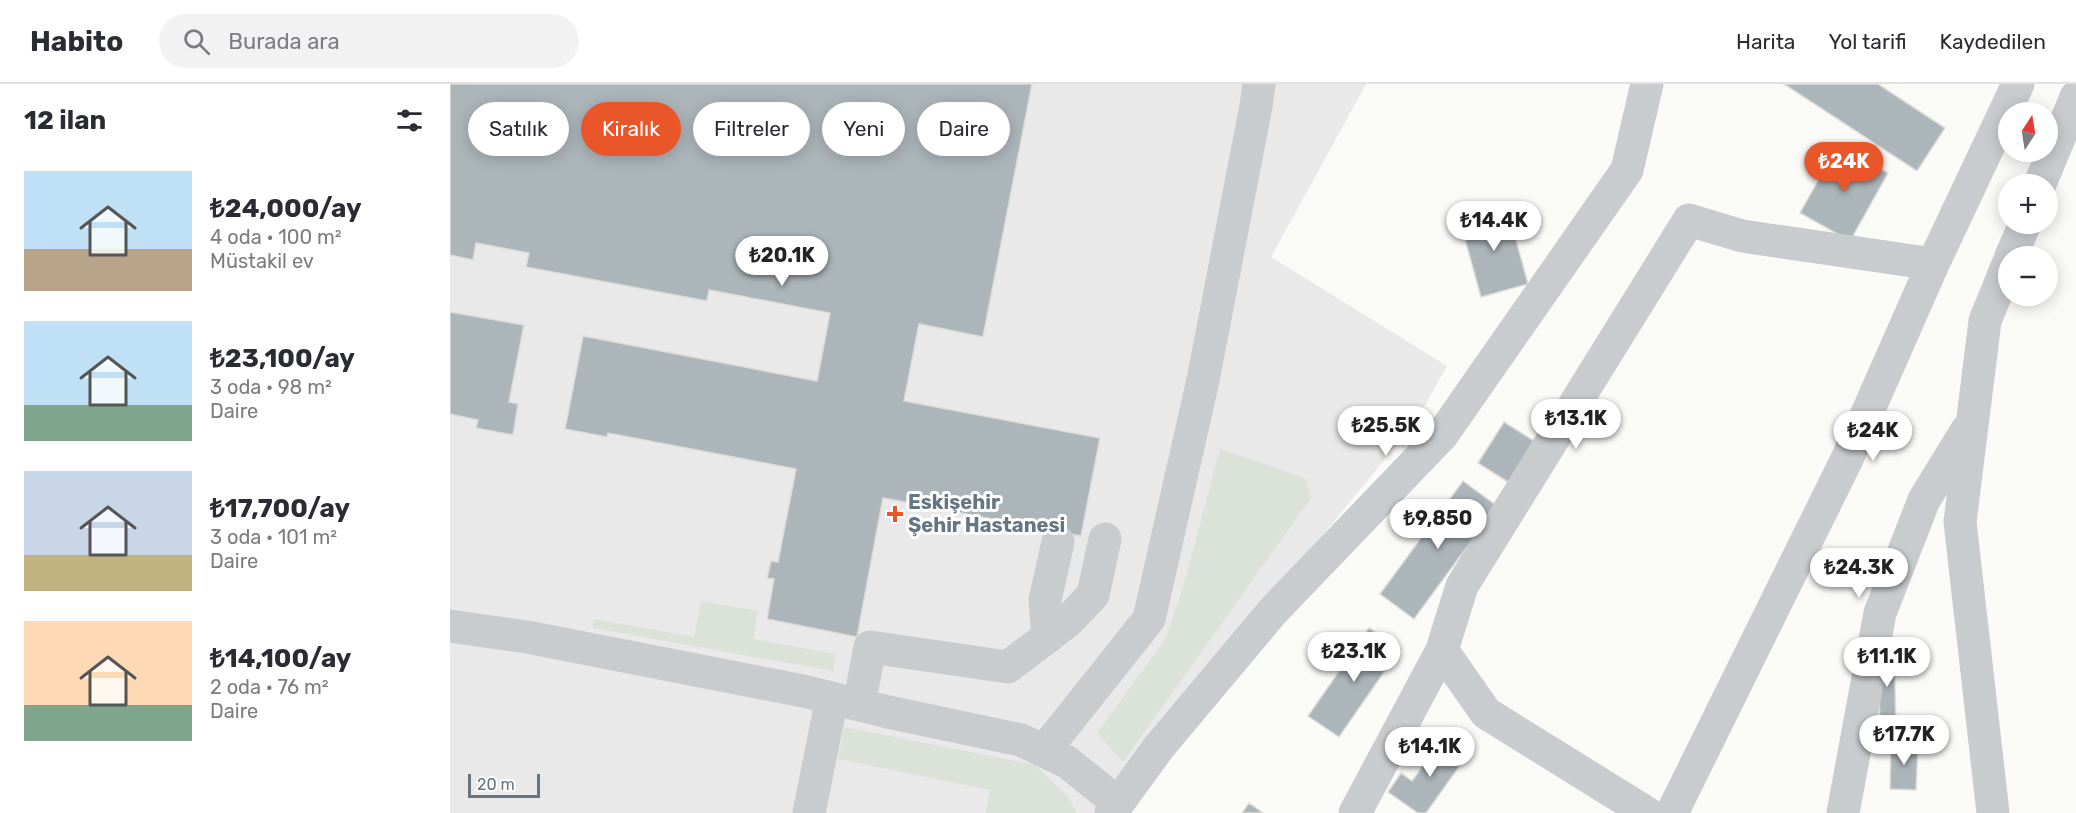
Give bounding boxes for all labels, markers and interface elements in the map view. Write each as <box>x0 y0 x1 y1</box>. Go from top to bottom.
search box <box>159 14 579 68</box>
text: Habito <box>30 25 123 58</box>
icon: search <box>180 25 213 58</box>
text: Burada ara <box>228 28 340 55</box>
text: Harita <box>1736 29 1795 54</box>
text: Yol tarifi <box>1828 29 1907 54</box>
text: Kaydedilen <box>1940 29 2046 54</box>
chip: Satılık <box>468 102 569 156</box>
chip: Kiralık <box>581 102 681 156</box>
chip: Filtreler <box>693 102 810 156</box>
chip: Yeni <box>822 102 905 156</box>
chip: Daire <box>917 102 1010 156</box>
north arrow <box>1998 102 2058 162</box>
map controls <box>1998 102 2058 306</box>
icon: filters <box>393 104 426 137</box>
text: 12 ilan <box>24 105 106 136</box>
pin: ₺24K <box>1808 142 1880 193</box>
text: ₺24K <box>1818 149 1870 173</box>
button: + <box>1998 174 2058 234</box>
text: ₺24,000/ay <box>210 193 361 224</box>
icon: home <box>72 195 144 267</box>
pin: ₺14.4K <box>1445 201 1543 252</box>
text: ₺14.4K <box>1460 208 1528 232</box>
text: 4 oda · 100 m² <box>210 225 342 249</box>
pin: ₺20.1K <box>733 236 831 287</box>
text: ₺20.1K <box>749 243 815 267</box>
button: − <box>1998 246 2058 306</box>
text: Müstakil ev <box>210 249 314 273</box>
text: ₺23,100/ay <box>210 343 355 374</box>
icon: home <box>72 345 144 417</box>
text: 3 oda · 98 m² <box>210 375 332 399</box>
text: Daire <box>210 399 258 423</box>
pin: ₺13.1K <box>1527 399 1625 450</box>
pin: ₺25.5K <box>1337 406 1435 457</box>
text: ₺13.1K <box>1545 406 1607 430</box>
pin: ₺24K <box>1837 411 1909 462</box>
text: ₺25.5K <box>1351 413 1421 437</box>
text: ₺24K <box>1847 418 1899 442</box>
place label: Eskişehir Şehir Hastanesi <box>908 490 1065 537</box>
text: ₺17,700/ay <box>210 493 350 524</box>
icon: home <box>72 495 144 567</box>
pin: ₺9,850 <box>1389 499 1487 550</box>
marker: Eskişehir Şehir Hastanesi <box>886 505 904 523</box>
text: ₺9,850 <box>1404 506 1472 530</box>
text: 3 oda · 101 m² <box>210 525 337 549</box>
pin: ₺24.3K <box>1810 548 1908 599</box>
text: Daire <box>210 549 258 573</box>
text: ₺24.3K <box>1824 555 1894 579</box>
pin: ₺23.1K <box>1305 632 1403 683</box>
pin: ₺11.1K <box>1838 637 1936 688</box>
text: ₺23.1K <box>1321 639 1387 663</box>
text: ₺14,100/ay <box>210 643 351 674</box>
text: ₺11.1K <box>1858 644 1916 668</box>
icon: home <box>72 645 144 717</box>
text: 2 oda · 76 m² <box>210 675 329 699</box>
text: Daire <box>210 699 258 723</box>
pin: ₺17.7K <box>1855 715 1953 766</box>
text: ₺17.7K <box>1873 722 1935 746</box>
pin: ₺14.1K <box>1381 727 1479 778</box>
text: ₺14.1K <box>1399 734 1461 758</box>
scale bar <box>468 771 540 798</box>
text: 20 m <box>477 775 515 794</box>

